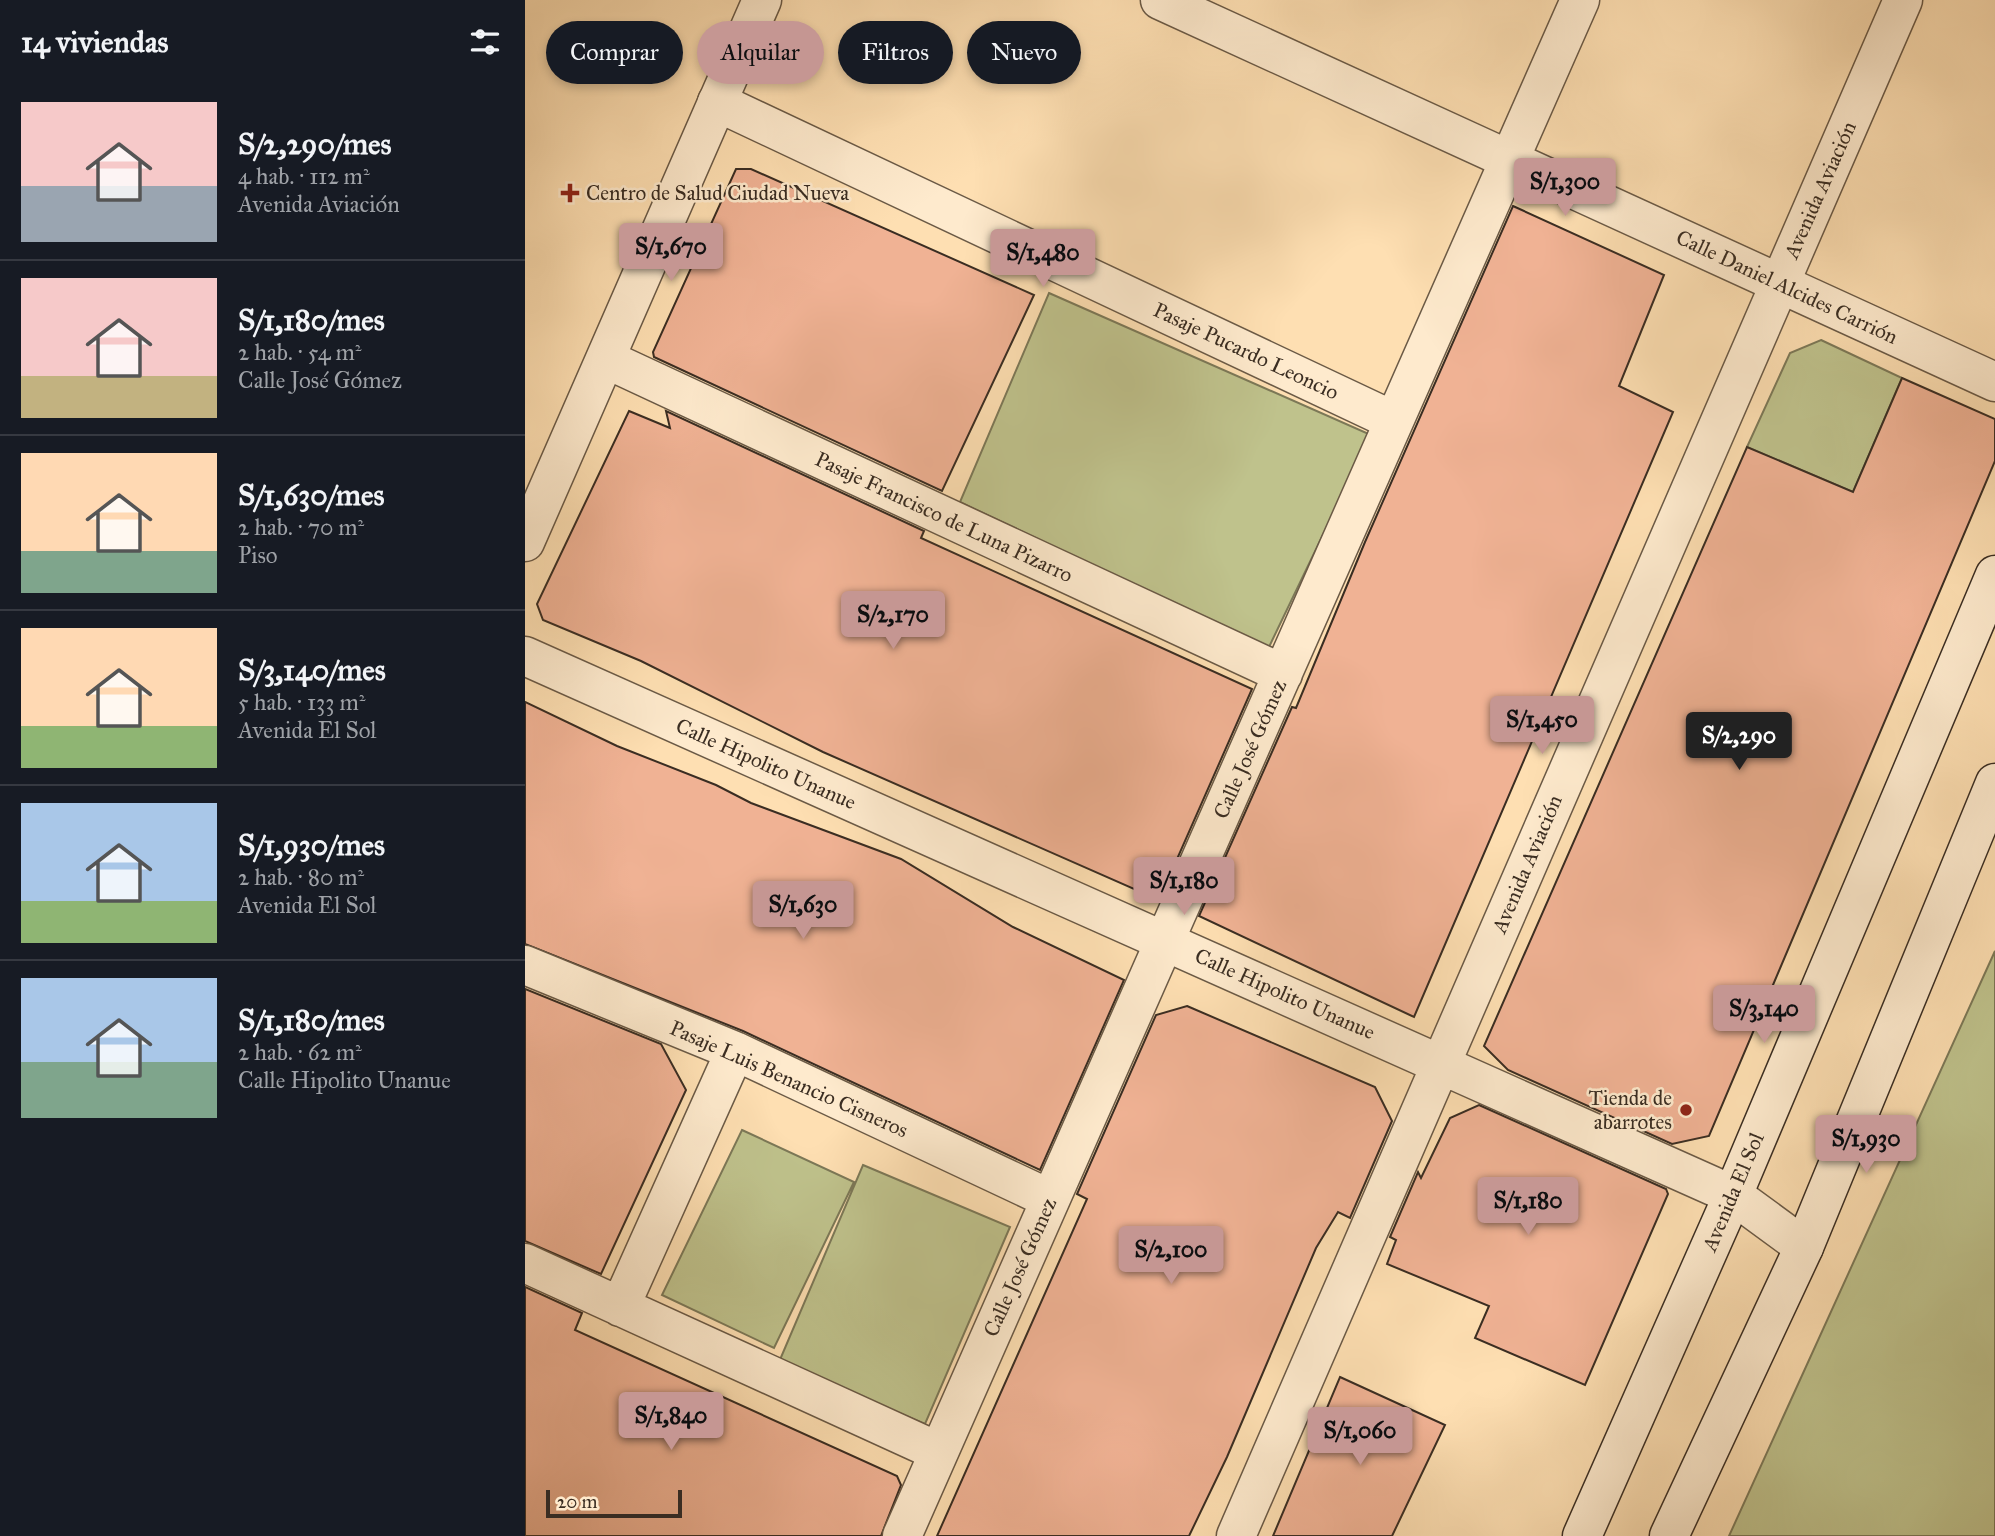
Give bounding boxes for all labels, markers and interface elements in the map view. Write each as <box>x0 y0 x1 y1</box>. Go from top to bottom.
chip: Comprar <box>546 21 683 84</box>
chip: Alquilar <box>697 21 824 84</box>
chip: Filtros <box>838 21 953 84</box>
chip: Nuevo <box>967 21 1081 84</box>
icon: filters <box>466 23 504 61</box>
text: 14 viviendas <box>21 24 169 60</box>
street label: Avenida Aviación <box>1778 117 1862 264</box>
text: S/2,290/mes <box>238 126 392 162</box>
icon: home <box>77 130 161 214</box>
pin: S/1,300 <box>1500 158 1630 218</box>
text: 4 hab. · 112 m² <box>238 162 370 190</box>
text: S/1,300 <box>1530 167 1600 195</box>
place label: Centro de Salud Ciudad Nueva <box>586 180 849 206</box>
marker: Centro de Salud Ciudad Nueva <box>560 183 580 203</box>
text: Avenida Aviación <box>238 190 400 218</box>
pin: S/1,670 <box>606 224 736 283</box>
street label: Calle Daniel Alcides Carrión <box>1672 224 1902 350</box>
pin: S/1,480 <box>978 230 1108 289</box>
text: S/1,670 <box>635 232 707 260</box>
text: S/1,480 <box>1006 238 1080 266</box>
street label: Pasaje Pucardo Leoncio <box>1149 297 1343 405</box>
text: S/1,180/mes <box>238 302 385 338</box>
icon: home <box>77 306 161 390</box>
text: 2 hab. · 54 m² <box>238 338 362 366</box>
text: Calle José Gómez <box>238 366 402 394</box>
street label: Pasaje Francisco de Luna Pizarro <box>811 446 1077 588</box>
text: S/1,630/mes <box>238 477 384 513</box>
icon: home <box>77 481 161 565</box>
text: 2 hab. · 70 m² <box>238 513 364 541</box>
text: Piso <box>238 541 278 569</box>
pin: S/2,170 <box>828 592 958 651</box>
text: S/2,170 <box>857 600 929 628</box>
text: S/3,140/mes <box>238 652 386 688</box>
icon: home <box>77 656 161 740</box>
street label: Calle José Gómez <box>1208 675 1292 823</box>
text: 5 hab. · 133 m² <box>238 688 365 716</box>
pin: S/1,450 <box>1477 696 1607 756</box>
text: S/1,450 <box>1506 705 1578 733</box>
pin: S/2,290 <box>1674 712 1804 772</box>
street label: Calle Hipolito Unanue <box>672 713 860 816</box>
text: Avenida El Sol <box>238 716 377 744</box>
text: S/2,290 <box>1702 721 1776 749</box>
street label: Avenida Aviación <box>1486 791 1568 938</box>
text: S/1,930/mes <box>238 827 385 863</box>
icon: home <box>77 831 161 915</box>
pin: S/1,180 <box>1119 858 1249 917</box>
text: 2 hab. · 80 m² <box>238 863 364 891</box>
text: S/1,180 <box>1149 866 1219 894</box>
pin: S/1,630 <box>738 881 868 941</box>
text: S/1,630 <box>769 890 837 918</box>
text: Avenida El Sol <box>238 891 377 919</box>
street label: Calle Hipolito Unanue <box>1191 943 1379 1046</box>
pin: S/3,140 <box>1699 986 1829 1045</box>
text: S/3,140 <box>1729 994 1799 1022</box>
text: S/1,180/mes <box>238 1002 385 1038</box>
icon: home <box>77 1006 161 1090</box>
street label: Pasaje Luis Benancio Cisneros <box>666 1015 912 1143</box>
text: 2 hab. · 62 m² <box>238 1038 362 1066</box>
text: Calle Hipolito Unanue <box>238 1066 451 1094</box>
place label: Tienda de abarrotes <box>1589 1085 1672 1135</box>
marker: Tienda de abarrotes <box>1678 1102 1694 1118</box>
pin: S/1,930 <box>1801 1116 1931 1175</box>
text: S/1,930 <box>1831 1124 1901 1152</box>
street label: Avenida El Sol <box>1696 1128 1770 1256</box>
pin: S/1,180 <box>1463 1178 1593 1237</box>
text: S/1,180 <box>1493 1186 1563 1214</box>
street label: Calle José Gómez <box>978 1193 1062 1341</box>
pin: S/2,100 <box>1106 1226 1236 1286</box>
text: S/2,100 <box>1135 1235 1207 1263</box>
pin: S/1,840 <box>606 1392 736 1452</box>
text: S/1,840 <box>635 1401 707 1429</box>
pin: S/1,060 <box>1295 1408 1425 1467</box>
text: S/1,060 <box>1323 1416 1397 1444</box>
scale bar <box>546 1487 683 1519</box>
text: 20 m <box>557 1490 598 1513</box>

